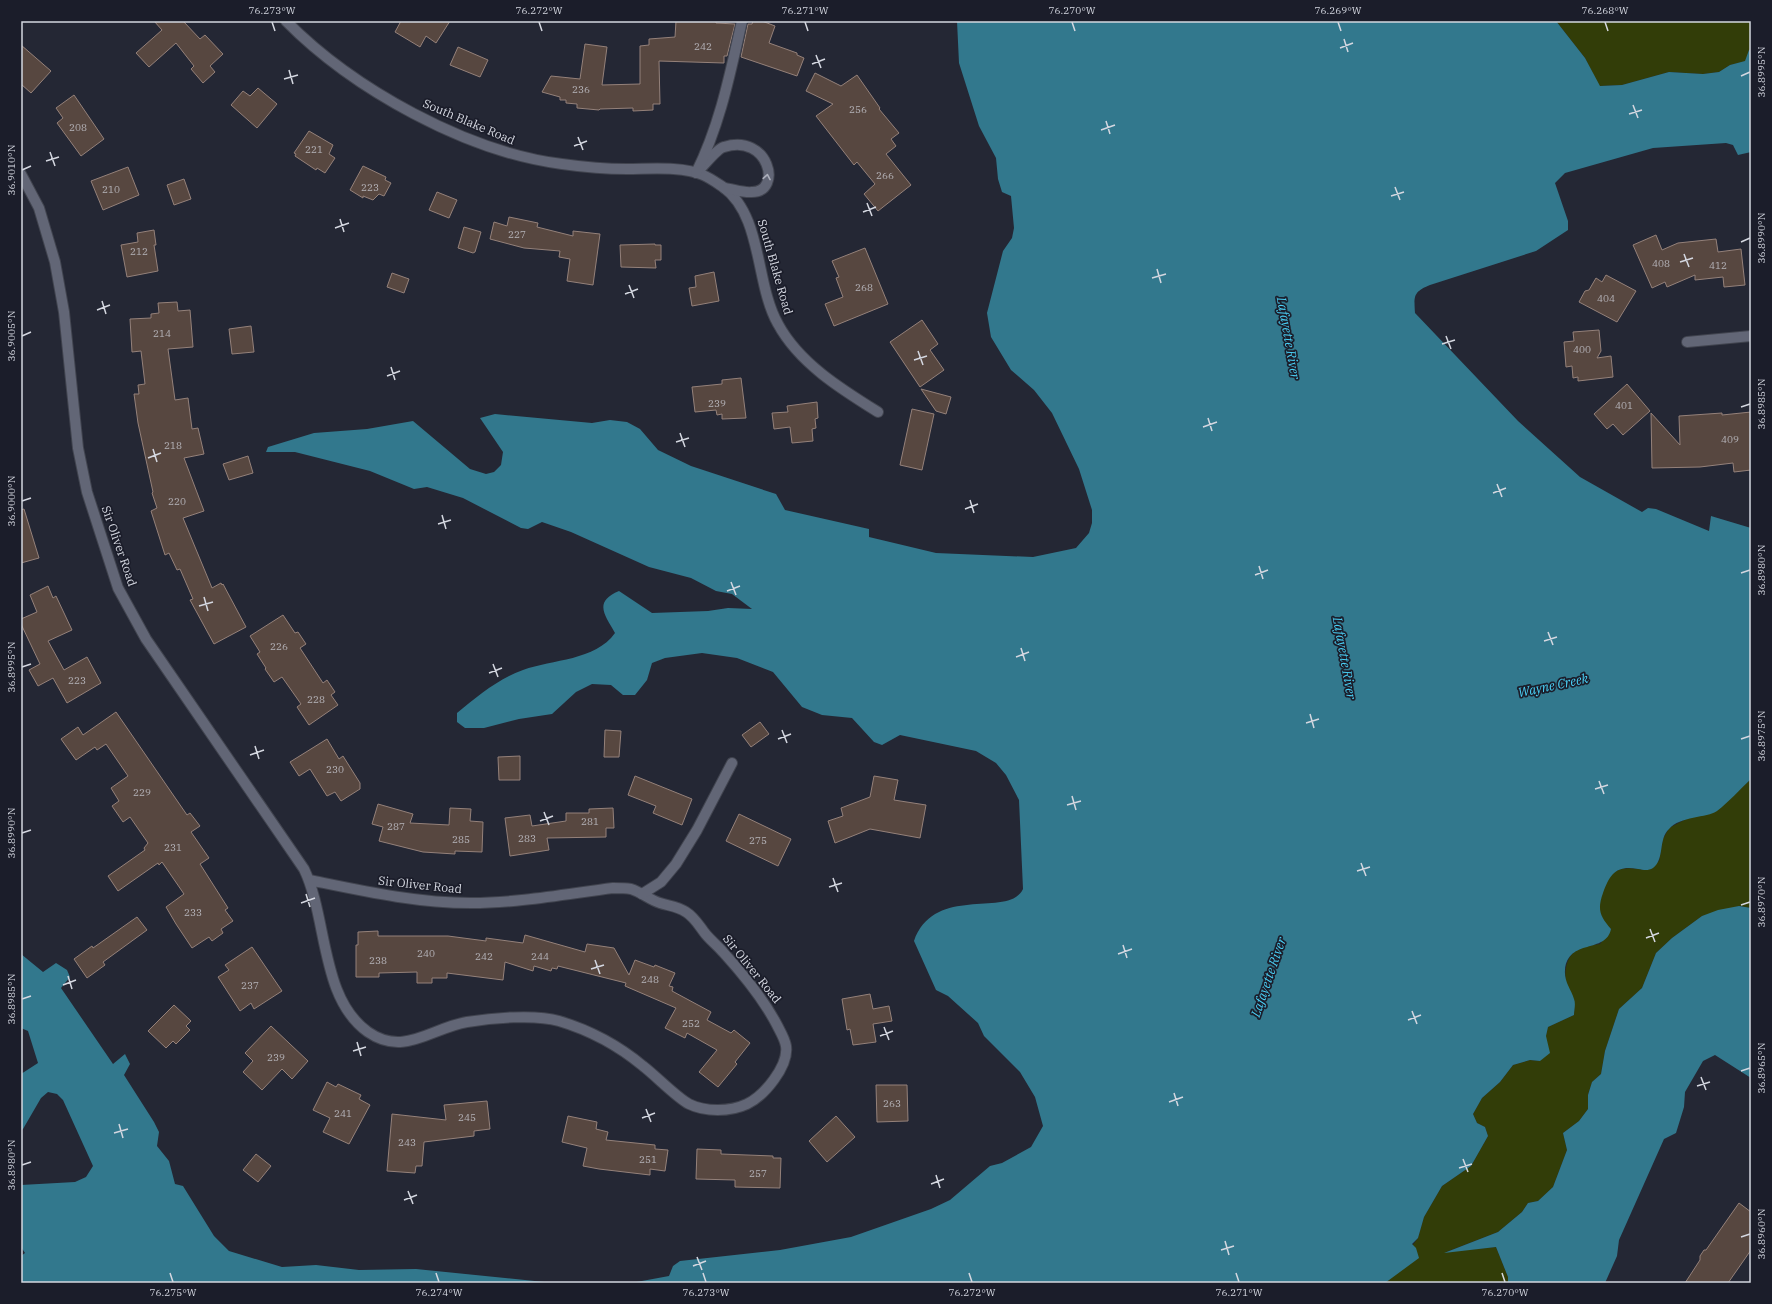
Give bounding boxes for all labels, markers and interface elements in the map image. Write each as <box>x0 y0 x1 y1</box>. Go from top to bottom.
text: 76.273°W <box>248 4 296 17</box>
text: 76.272°W <box>515 4 563 17</box>
text: 76.271°W <box>781 4 829 17</box>
text: 76.270°W <box>1048 4 1096 17</box>
text: 76.269°W <box>1314 4 1362 17</box>
text: 76.268°W <box>1581 4 1629 17</box>
house number: 242 <box>694 40 712 53</box>
text: 36.8995°N <box>1755 46 1768 98</box>
house number: 236 <box>572 83 590 96</box>
street label: South Blake Road <box>421 95 518 148</box>
house number: 256 <box>849 103 867 116</box>
house number: 208 <box>69 121 87 134</box>
house number: 221 <box>305 143 323 156</box>
text: 36.9010°N <box>5 144 18 196</box>
house number: 266 <box>876 169 894 182</box>
one-way arrow <box>762 174 771 181</box>
house number: 223 <box>361 181 379 194</box>
house number: 210 <box>102 183 120 196</box>
text: 36.8990°N <box>1755 212 1768 264</box>
street label: South Blake Road <box>755 217 796 316</box>
house number: 227 <box>508 228 526 241</box>
house number: 212 <box>130 245 148 258</box>
house number: 408 <box>1652 257 1670 270</box>
house number: 412 <box>1709 259 1727 272</box>
house number: 268 <box>855 281 873 294</box>
house number: 404 <box>1597 292 1615 305</box>
water label: Lafayette River <box>1273 295 1304 381</box>
text: 36.9005°N <box>5 310 18 362</box>
house number: 214 <box>153 327 171 340</box>
house number: 400 <box>1573 343 1591 356</box>
text: 36.8985°N <box>1755 378 1768 430</box>
house number: 239 <box>708 397 726 410</box>
house number: 401 <box>1615 399 1633 412</box>
house number: 409 <box>1721 433 1739 446</box>
house number: 218 <box>164 439 182 452</box>
text: 36.9000°N <box>5 475 18 527</box>
house number: 220 <box>168 495 186 508</box>
street label: Sir Oliver Road <box>99 504 140 588</box>
text: 36.8980°N <box>1755 544 1768 596</box>
water label: Lafayette River <box>1329 615 1360 701</box>
house number: 226 <box>270 640 288 653</box>
text: 36.8995°N <box>5 641 18 693</box>
water label: Wayne Creek <box>1516 670 1590 701</box>
house number: 223 <box>68 674 86 687</box>
house number: 228 <box>307 693 325 706</box>
text: 36.8975°N <box>1755 710 1768 762</box>
house number: 230 <box>326 763 344 776</box>
house number: 229 <box>133 786 151 799</box>
text: 36.8990°N <box>5 807 18 859</box>
house number: 281 <box>581 815 599 828</box>
house number: 287 <box>387 820 405 833</box>
house number: 283 <box>518 832 536 845</box>
house number: 285 <box>452 833 470 846</box>
house number: 275 <box>749 834 767 847</box>
house number: 231 <box>164 841 182 854</box>
street label: Sir Oliver Road <box>377 873 463 896</box>
text: 36.8970°N <box>1755 876 1768 928</box>
house number: 233 <box>184 906 202 919</box>
street label: Sir Oliver Road <box>720 931 785 1006</box>
water label: Lafayette River <box>1247 935 1290 1020</box>
house number: 240 <box>417 947 435 960</box>
house number: 242 <box>475 950 493 963</box>
house number: 244 <box>531 950 549 963</box>
house number: 238 <box>369 954 387 967</box>
text: 36.8985°N <box>5 973 18 1025</box>
house number: 248 <box>641 973 659 986</box>
house number: 237 <box>241 979 259 992</box>
house number: 252 <box>682 1017 700 1030</box>
text: 36.8965°N <box>1755 1042 1768 1094</box>
house number: 239 <box>267 1051 285 1064</box>
house number: 263 <box>883 1097 901 1110</box>
house number: 241 <box>334 1107 352 1120</box>
house number: 245 <box>458 1111 476 1124</box>
house number: 243 <box>398 1136 416 1149</box>
text: 36.8980°N <box>5 1139 18 1191</box>
house number: 251 <box>639 1153 657 1166</box>
house number: 257 <box>749 1167 767 1180</box>
text: 36.8960°N <box>1755 1208 1768 1260</box>
text: 76.275°W <box>149 1286 197 1299</box>
text: 76.274°W <box>415 1286 463 1299</box>
text: 76.273°W <box>682 1286 730 1299</box>
text: 76.272°W <box>948 1286 996 1299</box>
text: 76.271°W <box>1215 1286 1263 1299</box>
text: 76.270°W <box>1481 1286 1529 1299</box>

